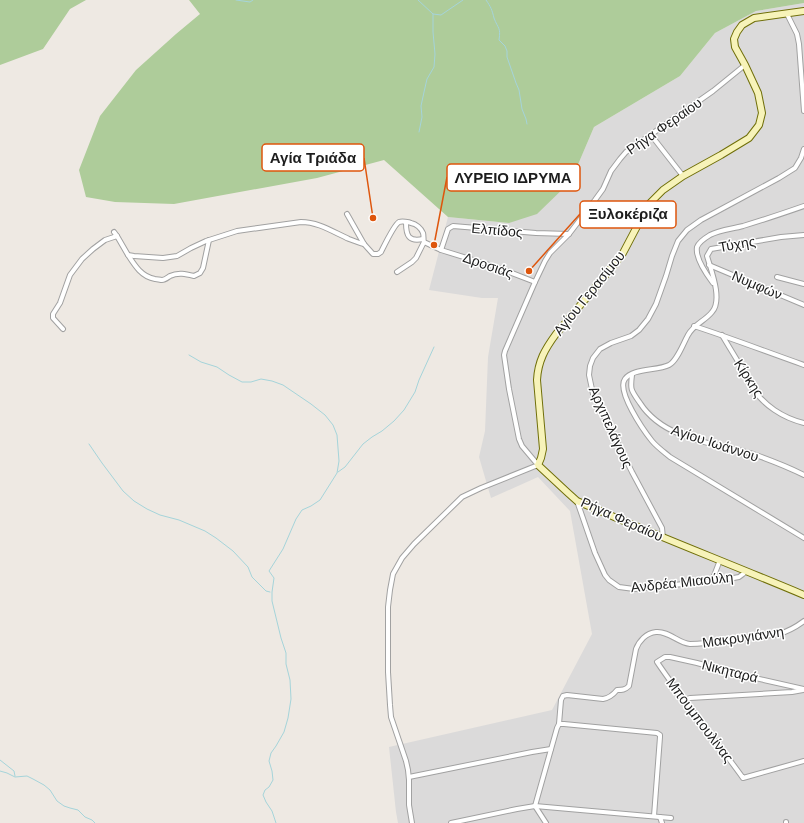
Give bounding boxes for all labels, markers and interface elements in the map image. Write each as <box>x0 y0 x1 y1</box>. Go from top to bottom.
street label: Ρήγα Φεραίου <box>623 94 705 158</box>
callout: Αγία Τριάδα <box>262 144 364 171</box>
text: Αγία Τριάδα <box>270 149 357 166</box>
callout: ΛΥΡΕΙΟ ΙΔΡΥΜΑ <box>447 164 580 191</box>
text: ΛΥΡΕΙΟ ΙΔΡΥΜΑ <box>455 169 572 186</box>
callout: Ξυλοκέριζα <box>580 201 676 228</box>
text: Ξυλοκέριζα <box>588 205 669 222</box>
street label: Ελπίδος <box>471 220 524 240</box>
street label: Τύχης <box>717 233 757 255</box>
street label: Αγίου Γερασίμου <box>550 248 628 338</box>
street label: Δροσιάς <box>461 249 515 281</box>
street label: Νυμφών <box>730 267 784 303</box>
street label: Κίρκης <box>731 356 767 400</box>
street label: Αρχιπελάγους <box>586 384 636 471</box>
street label: Αγίου Ιωάννου <box>669 421 761 465</box>
street label: Ρήγα Φεραίου <box>578 494 666 544</box>
street label: Ανδρέα Μιαούλη <box>630 569 734 595</box>
street label: Μακρυγιάννη <box>701 623 785 651</box>
street label: Νικηταρά <box>700 656 760 686</box>
street label: Μπουμπουλίνας <box>663 675 737 766</box>

